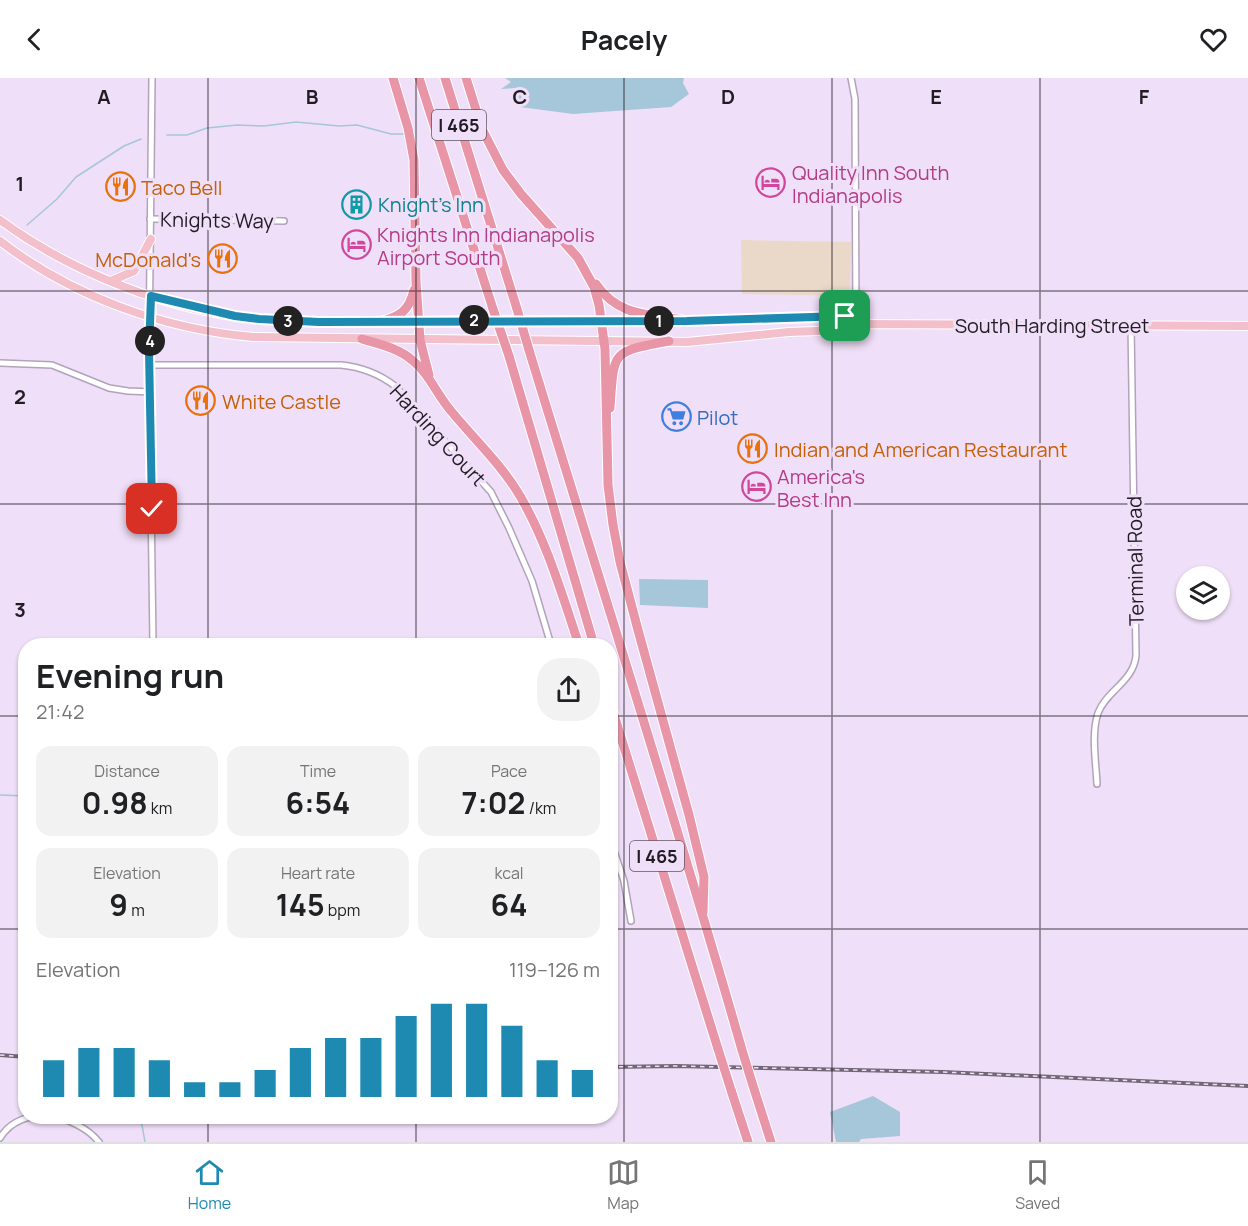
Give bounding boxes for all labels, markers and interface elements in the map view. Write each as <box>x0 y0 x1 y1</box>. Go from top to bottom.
text: Pacely <box>581 21 667 58</box>
icon: back <box>18 23 51 56</box>
icon: heart <box>1197 23 1230 56</box>
text: A <box>97 83 111 110</box>
text: B <box>306 83 319 110</box>
text: C <box>513 83 527 110</box>
text: D <box>721 83 735 110</box>
text: E <box>930 83 942 110</box>
text: F <box>1139 83 1150 110</box>
road number: I 465 <box>432 110 486 140</box>
place label: Quality Inn South Indianapolis <box>792 159 949 209</box>
hotel icon: Quality Inn South Indianapolis <box>755 167 787 199</box>
text: 1 <box>16 170 24 197</box>
restaurant icon: Taco Bell <box>104 171 136 203</box>
place label: Taco Bell <box>141 174 223 201</box>
building icon: Knight's Inn <box>341 188 373 220</box>
place label: Knight's Inn <box>378 191 484 218</box>
street label: Knights Way <box>160 206 274 234</box>
place label: Knights Inn Indianapolis Airport South <box>377 221 595 271</box>
hotel icon: Knights Inn Indianapolis Airport South <box>340 229 372 261</box>
restaurant icon: McDonald's <box>206 243 238 275</box>
place label: McDonald's <box>95 246 201 273</box>
pin <box>819 290 870 341</box>
icon: arrive <box>828 299 861 332</box>
pin: 2 <box>459 305 489 335</box>
pin: 3 <box>273 306 303 336</box>
pin: 1 <box>644 306 674 336</box>
text: 2 <box>469 309 479 331</box>
text: 3 <box>283 310 293 332</box>
text: 1 <box>655 310 663 332</box>
street label: South Harding Street <box>955 312 1149 339</box>
pin: 4 <box>135 326 165 356</box>
text: 4 <box>145 330 155 352</box>
street label: Harding Court <box>384 379 492 491</box>
text: 2 <box>14 383 26 410</box>
restaurant icon: White Castle <box>185 385 217 417</box>
place label: White Castle <box>222 388 341 415</box>
supermarket icon: Pilot <box>660 401 692 433</box>
place label: Pilot <box>697 404 738 431</box>
restaurant icon: Indian and American Restaurant <box>737 433 769 465</box>
place label: Indian and American Restaurant <box>774 436 1068 463</box>
place label: America's Best Inn <box>777 463 865 513</box>
hotel icon: America's Best Inn <box>740 471 772 503</box>
pin <box>126 483 177 534</box>
icon: check <box>135 492 168 525</box>
street label: Terminal Road <box>1120 496 1150 626</box>
map controls <box>1176 566 1230 620</box>
button: layers <box>1176 566 1230 620</box>
text: 3 <box>14 596 26 623</box>
text: Evening run <box>36 653 224 698</box>
button: share <box>537 658 600 721</box>
text: 21:42 <box>36 698 84 725</box>
text: Distance <box>94 760 160 782</box>
text: Time <box>300 760 336 782</box>
text: Pace <box>491 760 527 782</box>
text: 0.98 <box>82 782 148 823</box>
text: 6:54 <box>286 782 350 823</box>
text: 7:02 <box>462 782 525 823</box>
text: km <box>148 797 172 819</box>
text: /km <box>525 797 556 819</box>
road number: I 465 <box>630 841 684 871</box>
text: Elevation <box>93 862 161 884</box>
text: Heart rate <box>281 862 355 884</box>
text: kcal <box>494 862 524 884</box>
text: 9 <box>109 884 128 925</box>
text: 145 <box>276 884 325 925</box>
text: 64 <box>491 884 527 925</box>
text: m <box>128 899 145 921</box>
text: bpm <box>325 899 360 921</box>
text: Elevation <box>36 956 120 983</box>
text: 119–126 m <box>509 956 600 983</box>
tab: Home <box>188 1156 231 1214</box>
tab: Map <box>607 1156 640 1214</box>
tab: Saved <box>1015 1156 1060 1214</box>

